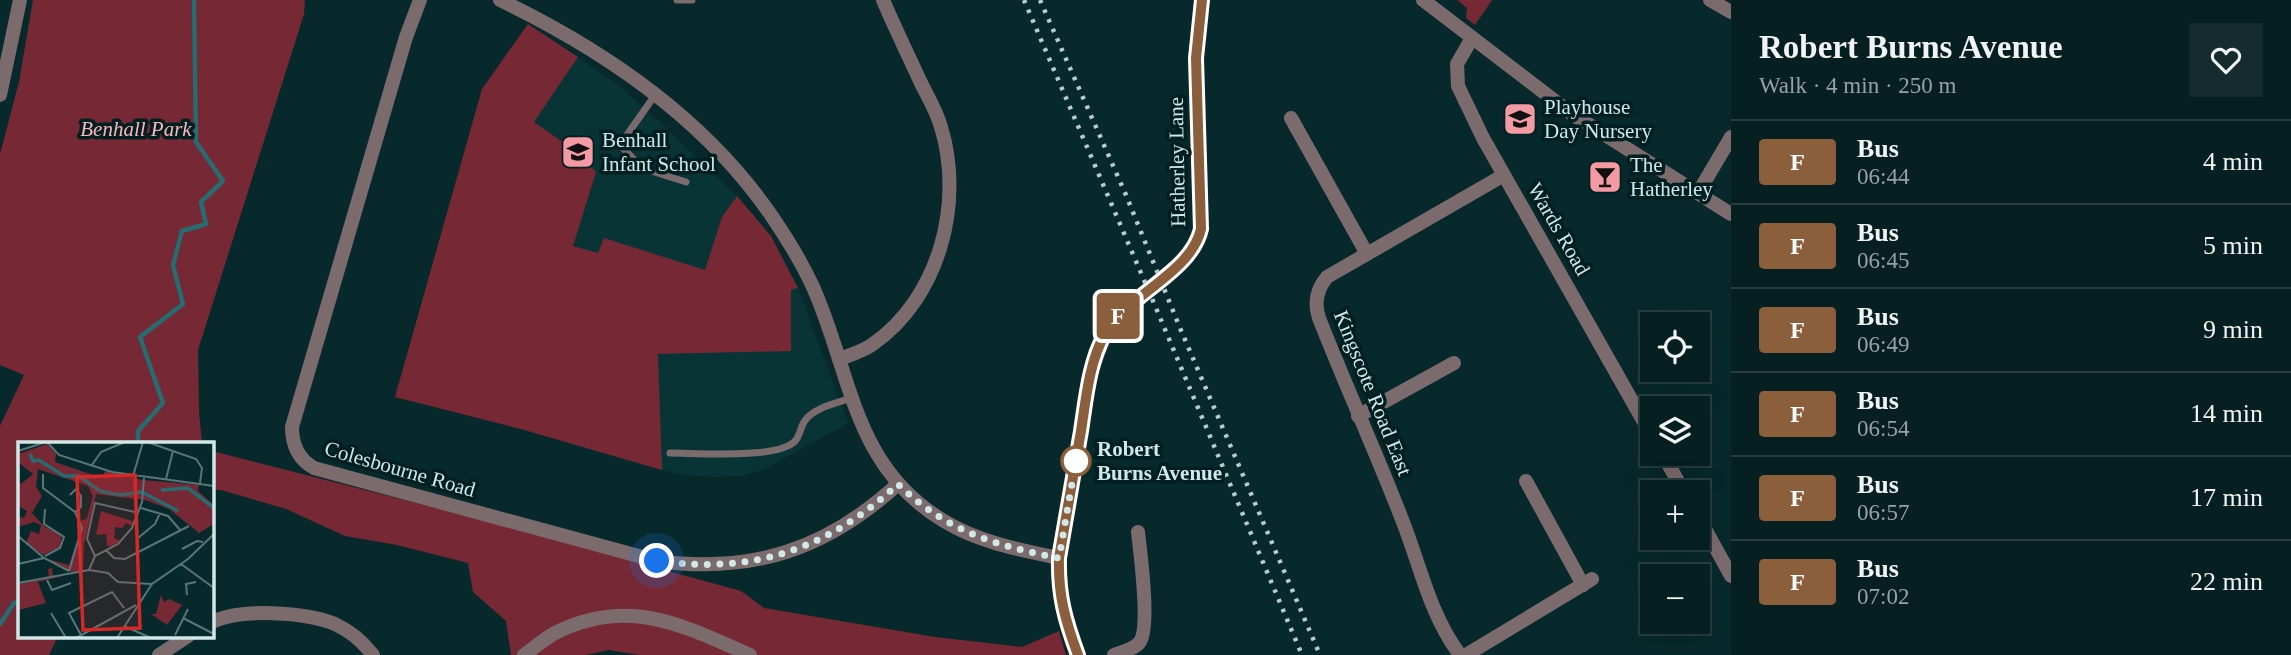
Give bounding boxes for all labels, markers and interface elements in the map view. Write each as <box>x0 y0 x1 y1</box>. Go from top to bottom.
button: heart <box>2189 23 2263 97</box>
text: Robert Burns Avenue <box>1759 29 2063 65</box>
text: Walk · 4 min · 250 m <box>1759 73 1956 98</box>
place label: Playhouse Day Nursery <box>1544 95 1652 143</box>
street label: Hatherley Lane <box>1164 97 1190 227</box>
school or university icon: Playhouse Day Nursery <box>1501 100 1539 138</box>
park label: Benhall Park <box>80 117 192 141</box>
place label: Benhall Infant School <box>602 128 716 176</box>
school or university icon: Benhall Infant School <box>559 133 597 171</box>
text: Bus <box>1857 134 1899 163</box>
text: 4 min <box>2203 147 2263 176</box>
text: F <box>1790 149 1805 175</box>
place label: The Hatherley <box>1630 153 1713 201</box>
bar icon: The Hatherley <box>1586 158 1624 196</box>
text: 06:44 <box>1857 164 1909 189</box>
street label: Wards Road <box>1523 179 1595 280</box>
text: Bus <box>1857 218 1899 247</box>
text: 5 min <box>2203 231 2263 260</box>
text: F <box>1790 233 1805 259</box>
text: 06:45 <box>1857 248 1909 273</box>
line badge: F <box>1095 293 1141 339</box>
text: Bus <box>1857 302 1899 331</box>
text: F <box>1111 303 1125 329</box>
street label: Kingscote Road East <box>1329 307 1417 479</box>
map controls <box>1640 312 1710 634</box>
button: locate <box>1640 312 1710 382</box>
text: 9 min <box>2203 315 2263 344</box>
text: F <box>1790 317 1805 343</box>
text: 06:49 <box>1857 332 1909 357</box>
text: Bus <box>1857 386 1899 415</box>
button: layers <box>1640 396 1710 466</box>
text: 14 min <box>2190 399 2263 428</box>
text: F <box>1790 401 1805 427</box>
text: 06:54 <box>1857 416 1909 441</box>
street label: Colesbourne Road <box>322 436 479 502</box>
place label: Robert Burns Avenue <box>1097 437 1222 485</box>
inset map <box>18 442 214 638</box>
marker: Robert Burns Avenue <box>1061 446 1091 476</box>
text: Bus <box>1857 470 1899 499</box>
button: + <box>1640 480 1710 550</box>
text: 17 min <box>2190 483 2263 512</box>
text: F <box>1790 485 1805 511</box>
text: 06:57 <box>1857 500 1909 525</box>
your location <box>639 543 674 578</box>
text: Bus <box>1857 554 1899 583</box>
button: − <box>1640 564 1710 634</box>
text: 22 min <box>2190 567 2263 596</box>
text: F <box>1790 569 1805 595</box>
text: 07:02 <box>1857 584 1909 609</box>

